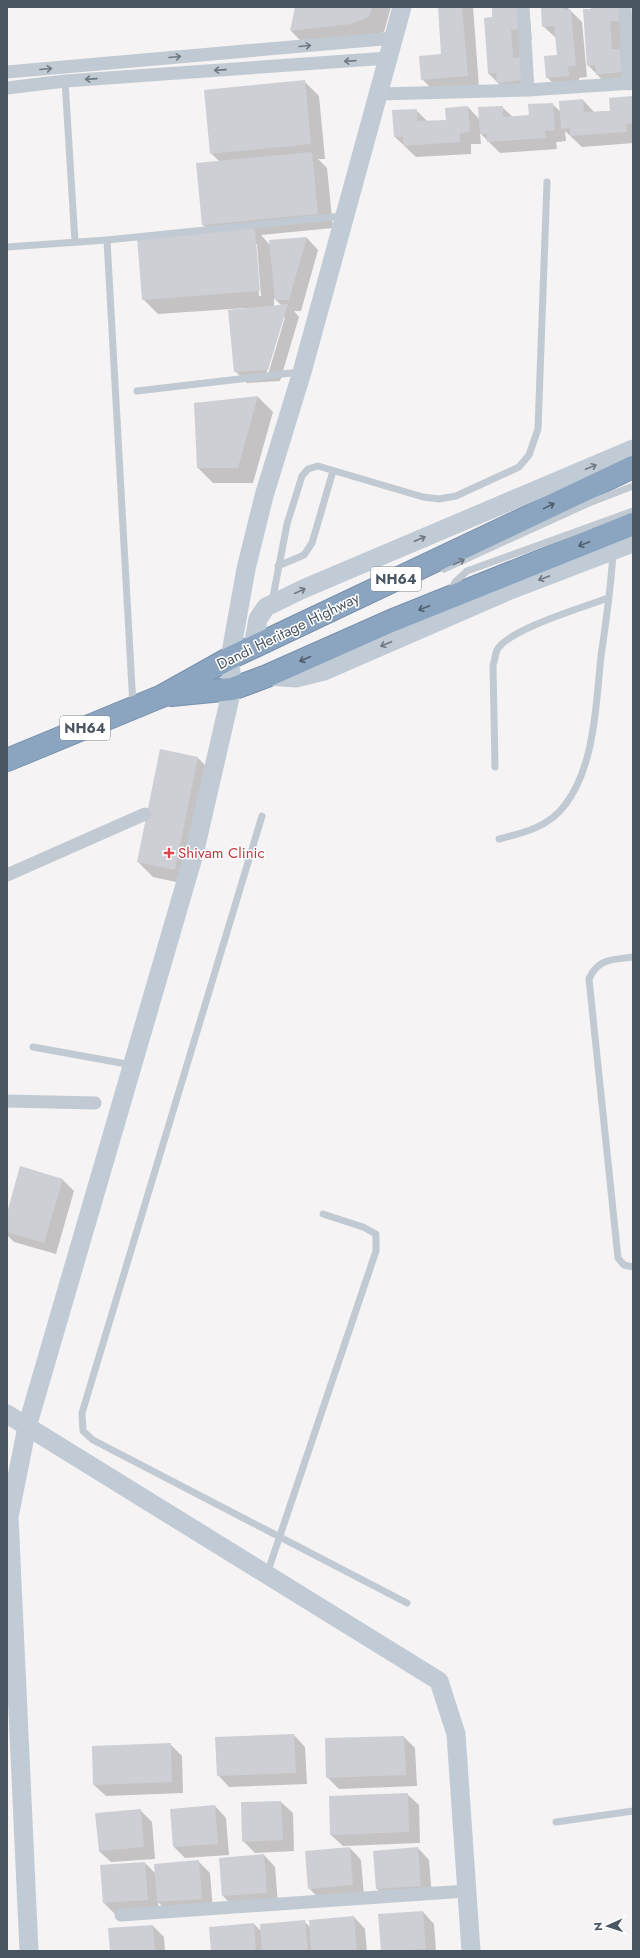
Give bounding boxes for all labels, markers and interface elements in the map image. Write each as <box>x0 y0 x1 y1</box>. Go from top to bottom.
one-way arrow <box>298 43 311 50</box>
one-way arrow <box>168 54 181 61</box>
one-way arrow <box>344 57 357 64</box>
one-way arrow <box>39 65 52 72</box>
one-way arrow <box>214 67 227 74</box>
one-way arrow <box>85 76 98 83</box>
one-way arrow <box>585 462 597 470</box>
one-way arrow <box>542 502 554 509</box>
one-way arrow <box>413 535 425 543</box>
one-way arrow <box>578 541 590 549</box>
one-way arrow <box>453 558 465 565</box>
road number: NH64 <box>371 567 421 591</box>
one-way arrow <box>539 574 551 582</box>
street label: Dandi Heritage Highway <box>213 587 363 675</box>
one-way arrow <box>294 587 306 594</box>
one-way arrow <box>419 604 431 612</box>
one-way arrow <box>380 641 392 648</box>
one-way arrow <box>299 656 311 663</box>
road number: NH64 <box>60 716 110 740</box>
place label: Shivam Clinic <box>178 842 265 864</box>
marker: Shivam Clinic <box>163 847 175 859</box>
north arrow <box>588 1906 628 1946</box>
text: N <box>590 1922 606 1931</box>

